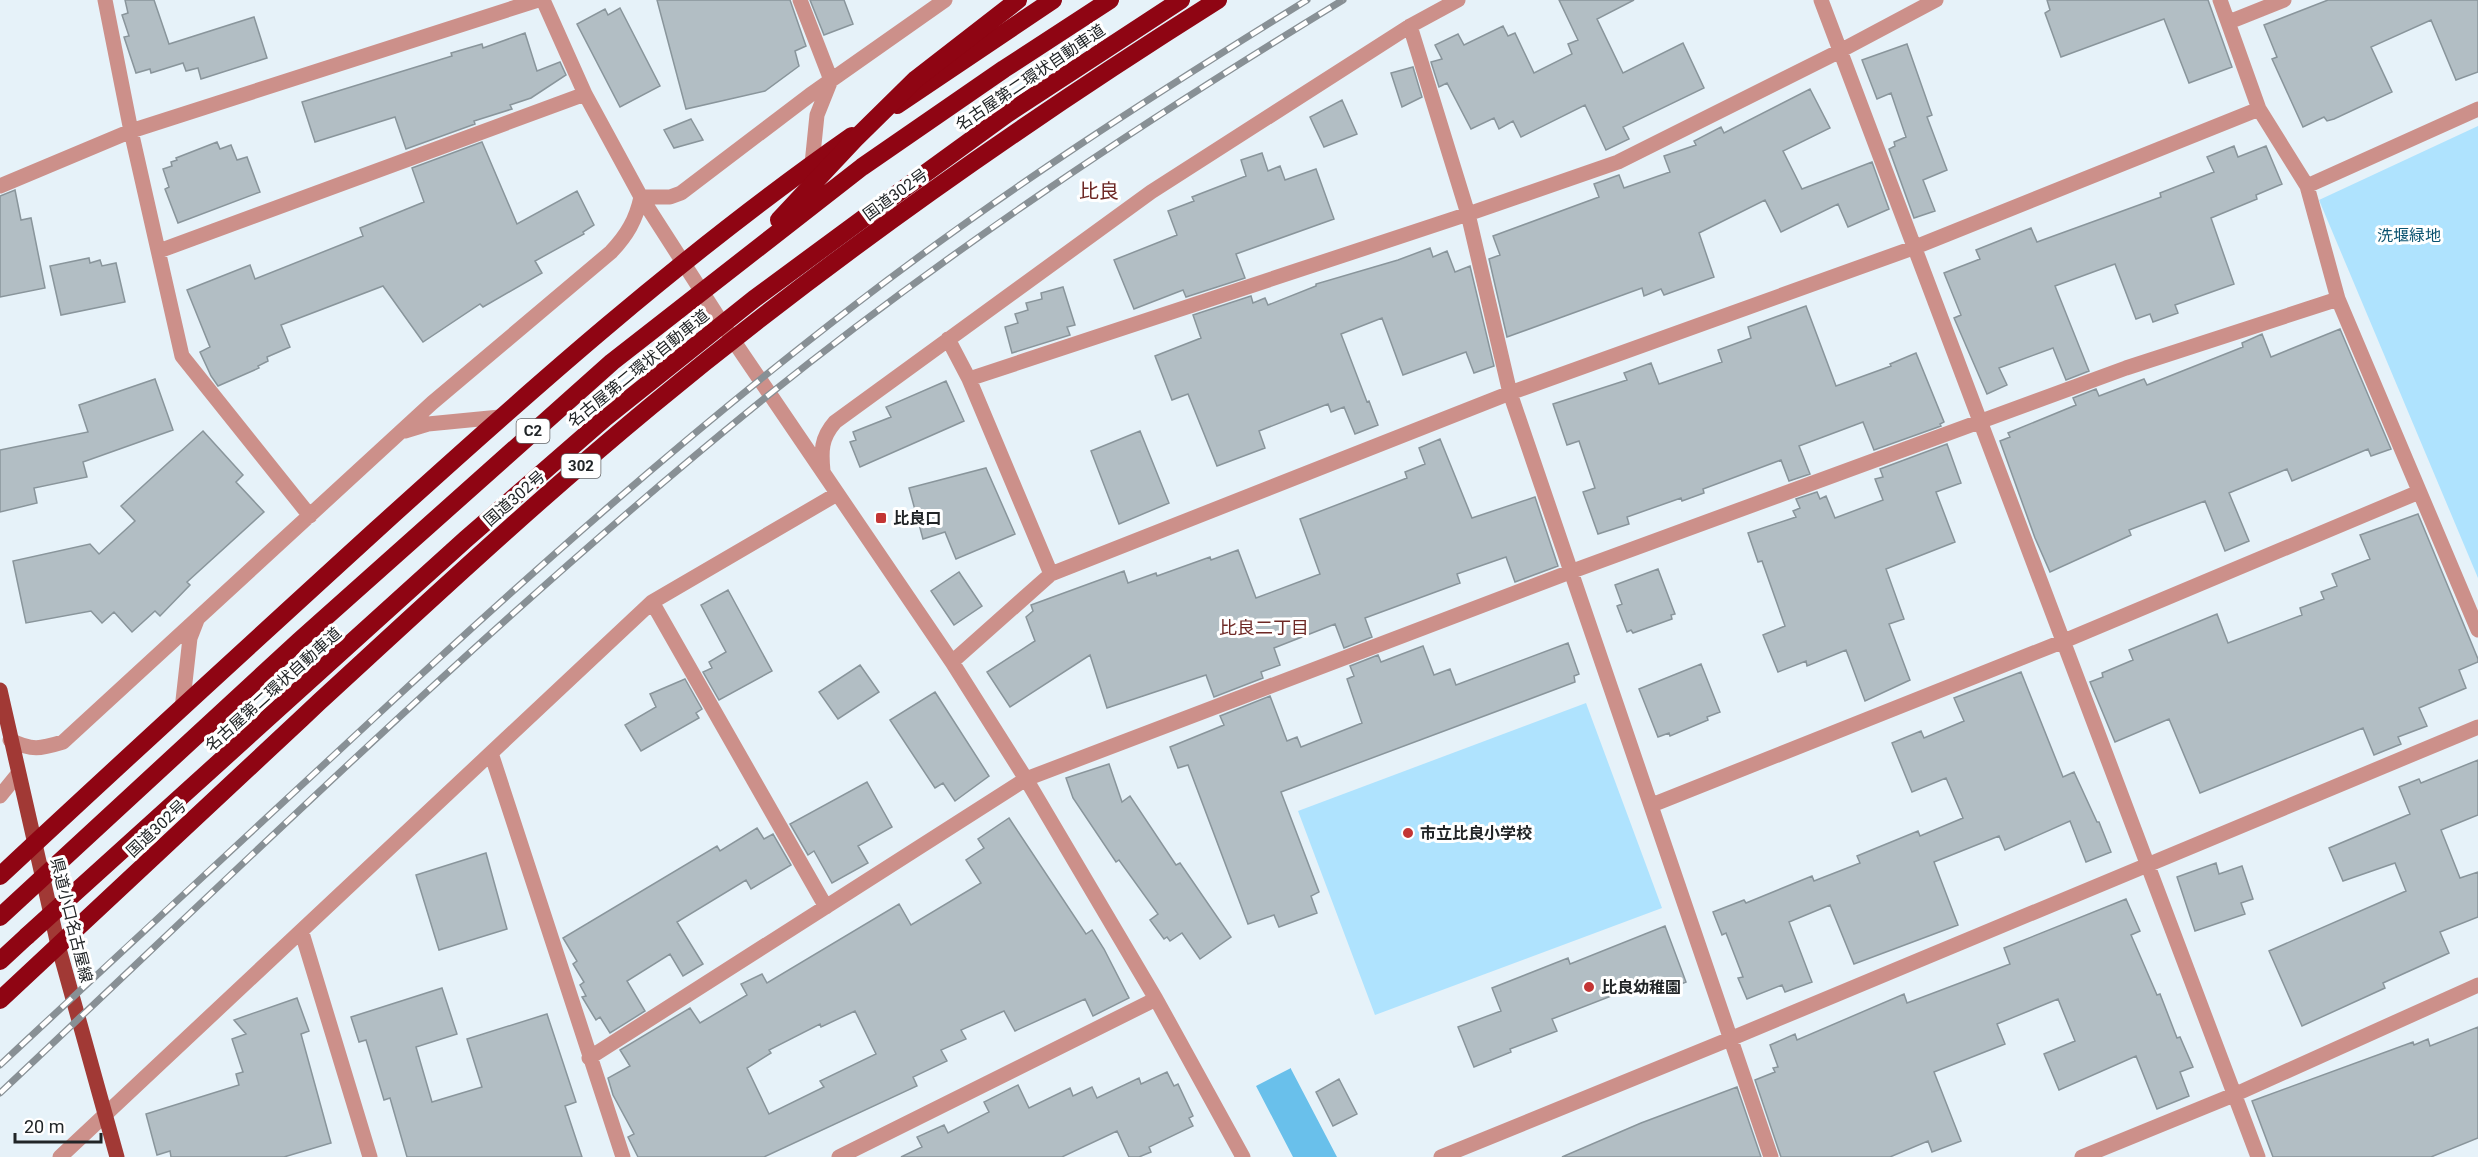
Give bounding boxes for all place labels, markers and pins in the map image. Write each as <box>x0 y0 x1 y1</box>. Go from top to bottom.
place label: 比良口 <box>893 509 941 528</box>
marker: 比良口 <box>874 511 888 525</box>
place label: 市立比良小学校 <box>1420 824 1532 843</box>
marker: 市立比良小学校 <box>1401 826 1415 840</box>
place label: 比良幼稚園 <box>1601 978 1681 997</box>
marker: 比良幼稚園 <box>1582 980 1596 994</box>

